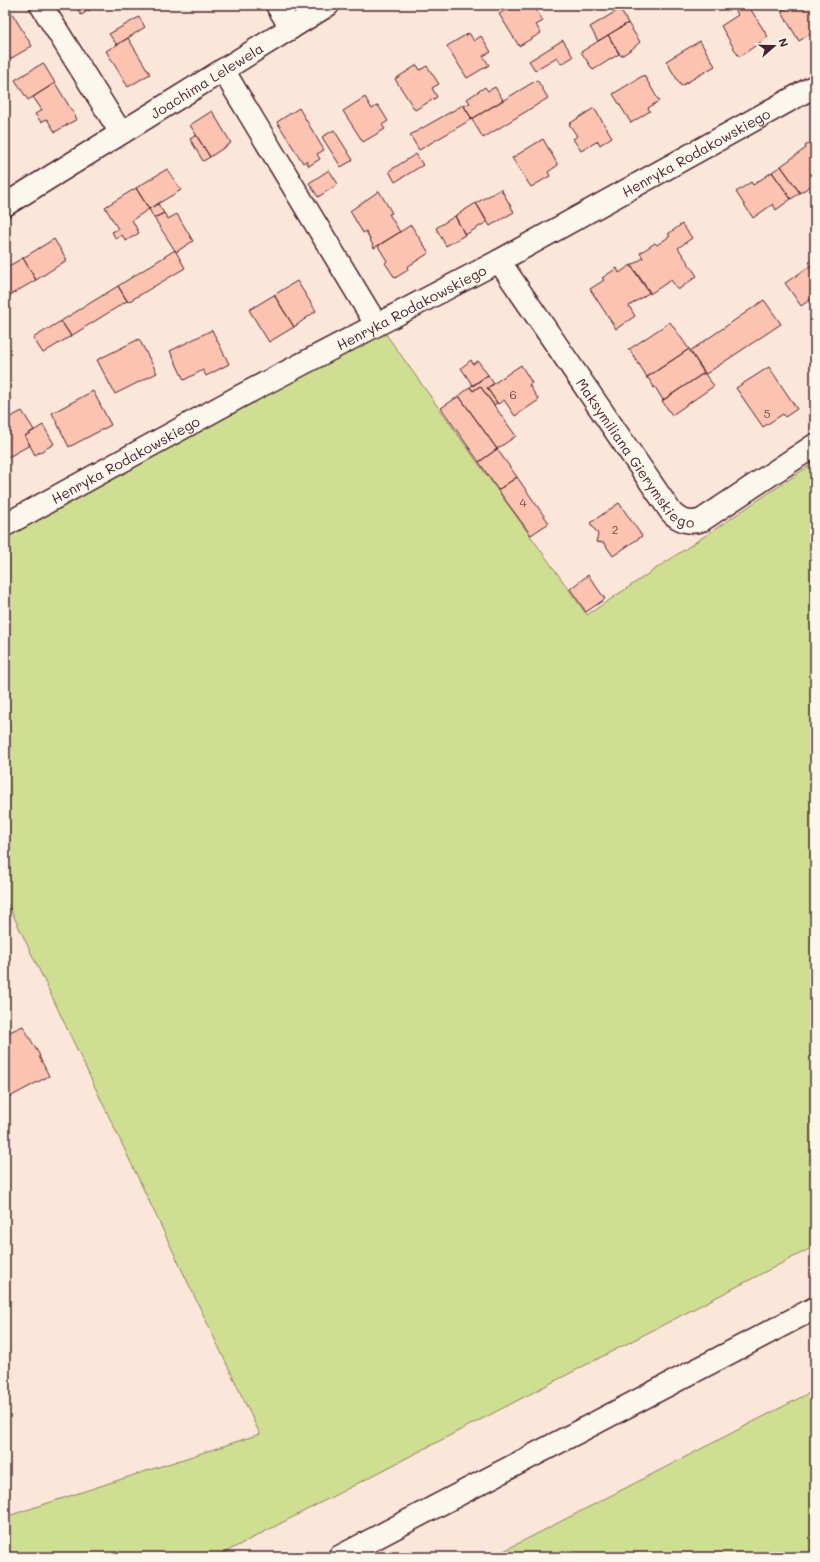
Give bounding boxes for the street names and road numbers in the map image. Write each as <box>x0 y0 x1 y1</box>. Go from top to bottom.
street label: Joachima Lelewela <box>146 38 267 122</box>
street label: Henryka Rodakowskiego <box>618 103 773 201</box>
street label: Henryka Rodakowskiego <box>333 260 489 354</box>
street label: Maksymiliana Gierymskiego <box>572 374 695 531</box>
street label: Henryka Rodakowskiego <box>48 411 203 508</box>

